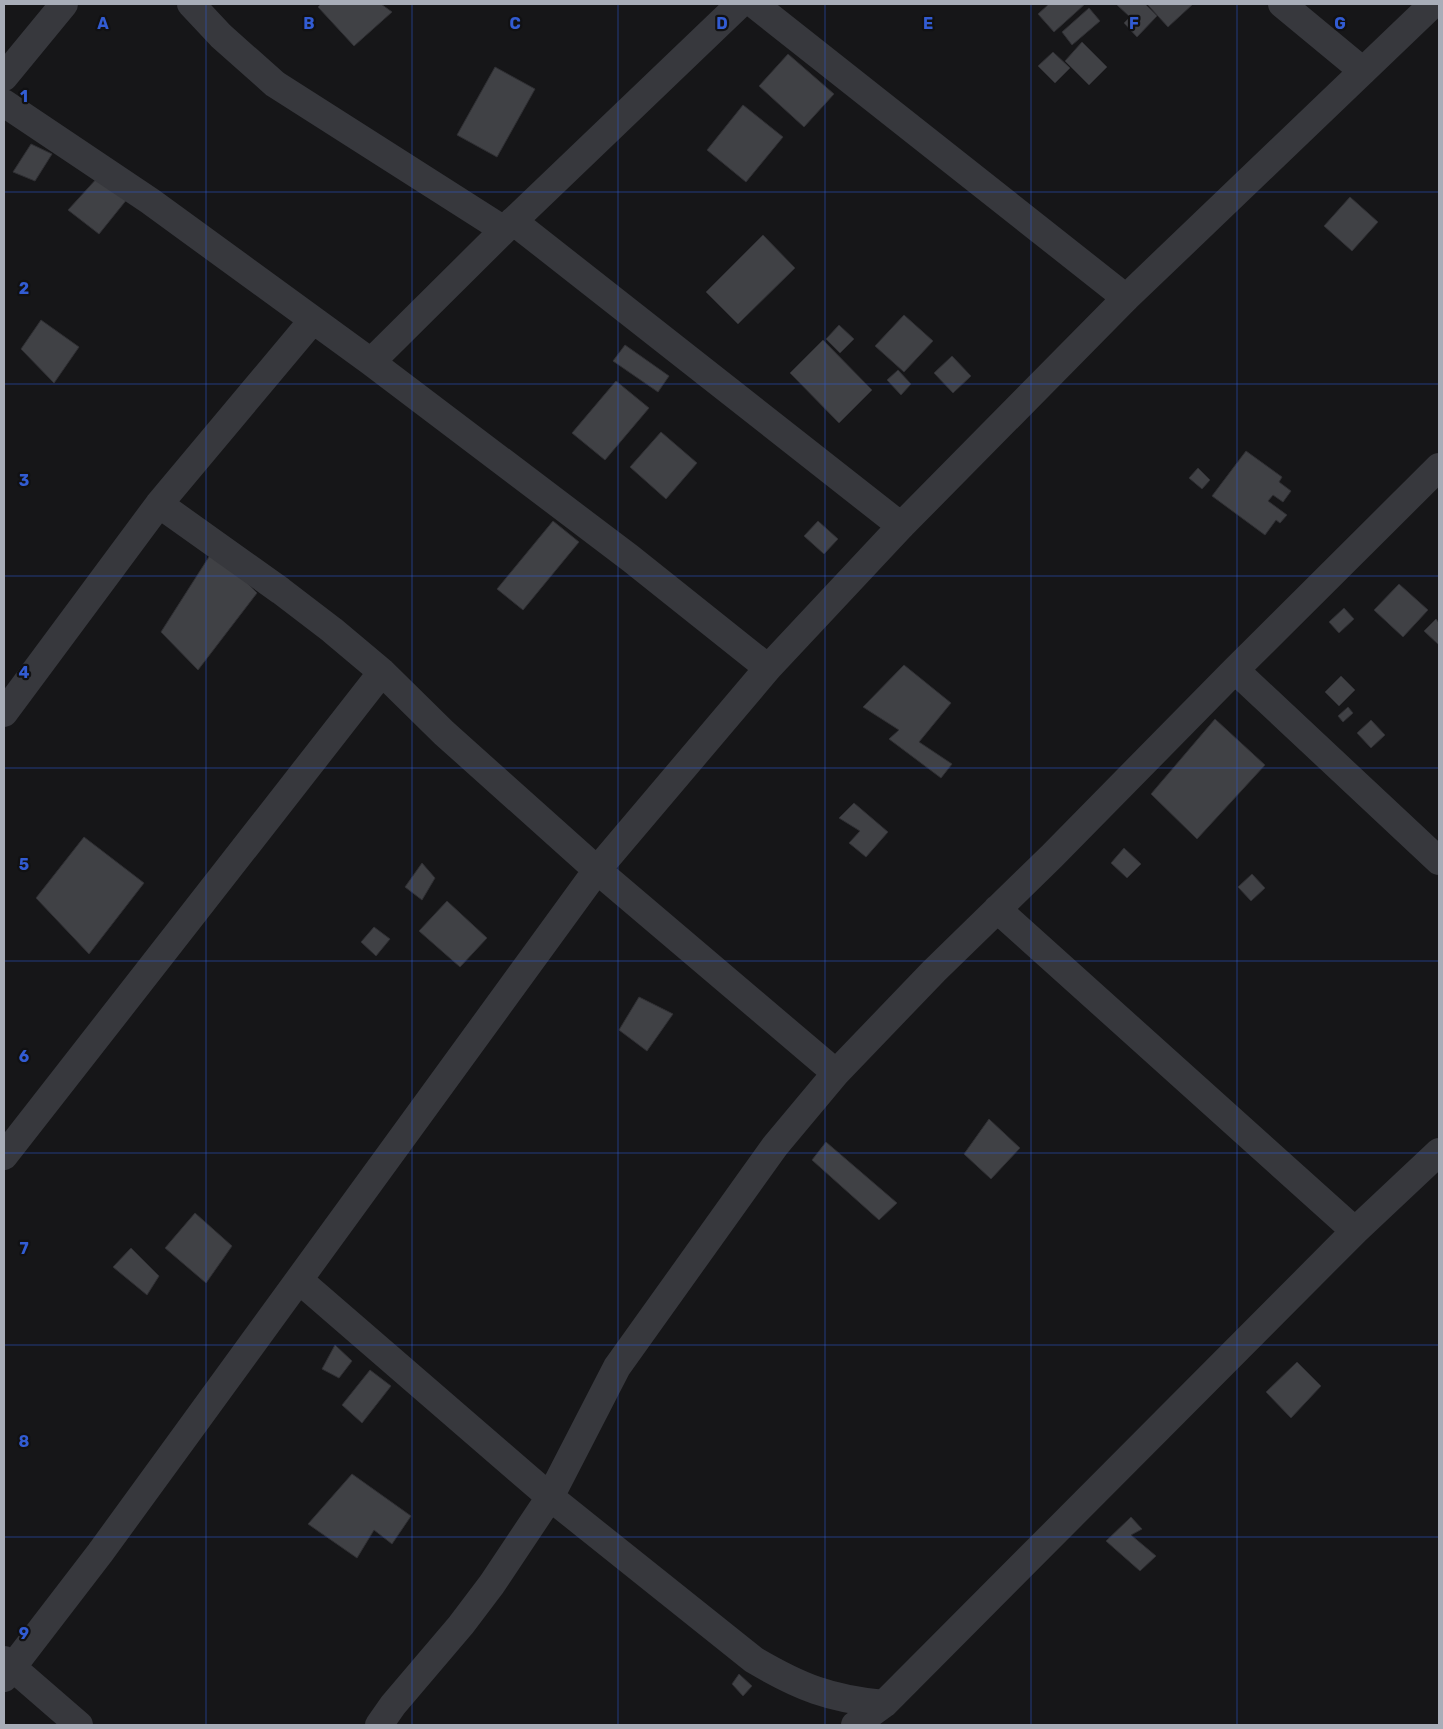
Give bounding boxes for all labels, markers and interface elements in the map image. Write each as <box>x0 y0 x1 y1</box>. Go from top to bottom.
text: A <box>97 14 109 33</box>
text: B <box>303 14 315 33</box>
text: C <box>509 14 521 33</box>
text: D <box>716 14 728 33</box>
text: E <box>923 14 933 33</box>
text: F <box>1129 14 1139 33</box>
text: G <box>1334 14 1346 33</box>
text: 1 <box>20 87 28 106</box>
text: 2 <box>19 279 29 298</box>
text: 3 <box>19 471 29 490</box>
text: 4 <box>19 663 30 682</box>
text: 5 <box>19 855 29 874</box>
text: 6 <box>19 1047 29 1066</box>
text: 7 <box>19 1239 29 1258</box>
text: 8 <box>19 1432 30 1451</box>
text: 9 <box>19 1624 29 1643</box>

